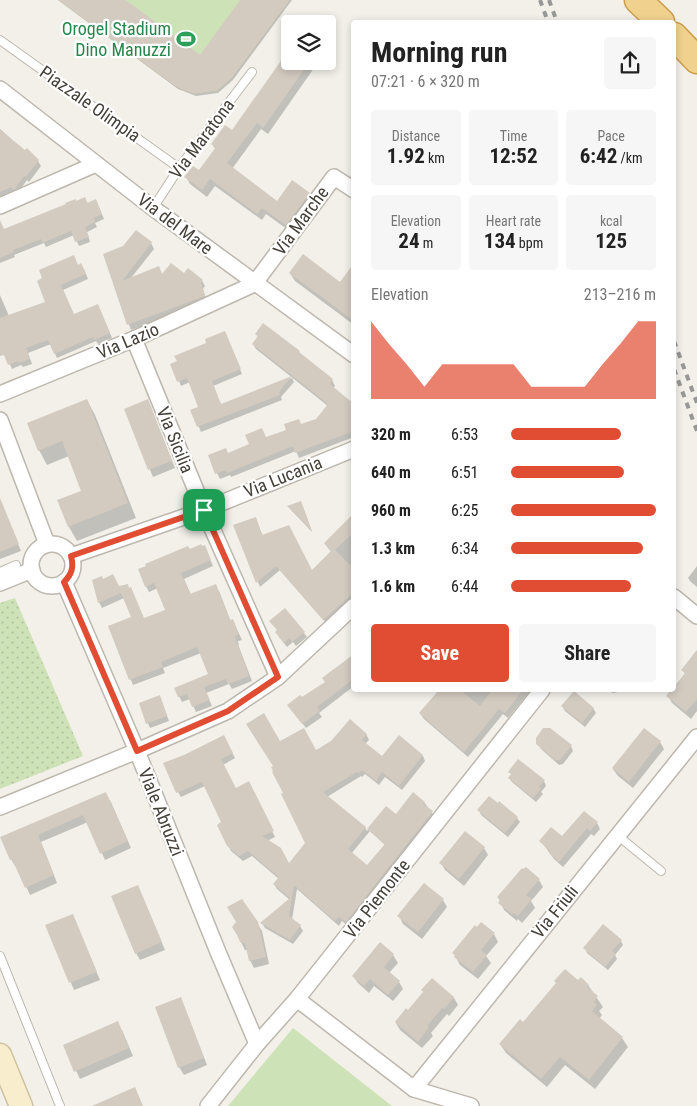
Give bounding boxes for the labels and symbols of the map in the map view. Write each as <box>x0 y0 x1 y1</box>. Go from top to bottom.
place label: Orogel Stadium Dino Manuzzi <box>62 18 171 60</box>
sports icon: Orogel Stadium Dino Manuzzi <box>175 28 197 50</box>
street label: Piazzale Olimpia <box>36 61 145 146</box>
street label: Via Maratona <box>165 95 238 183</box>
street label: Via Marche <box>269 182 333 259</box>
street label: Via del Mare <box>134 189 217 259</box>
street label: Via Lazio <box>94 318 162 363</box>
street label: Via Sicilia <box>153 404 198 476</box>
street label: Via Lucania <box>241 451 325 502</box>
pin <box>183 489 225 531</box>
street label: Viale Abruzzi <box>134 765 189 859</box>
street label: Via Piemonte <box>339 855 414 942</box>
street label: Via Friuli <box>527 881 582 942</box>

